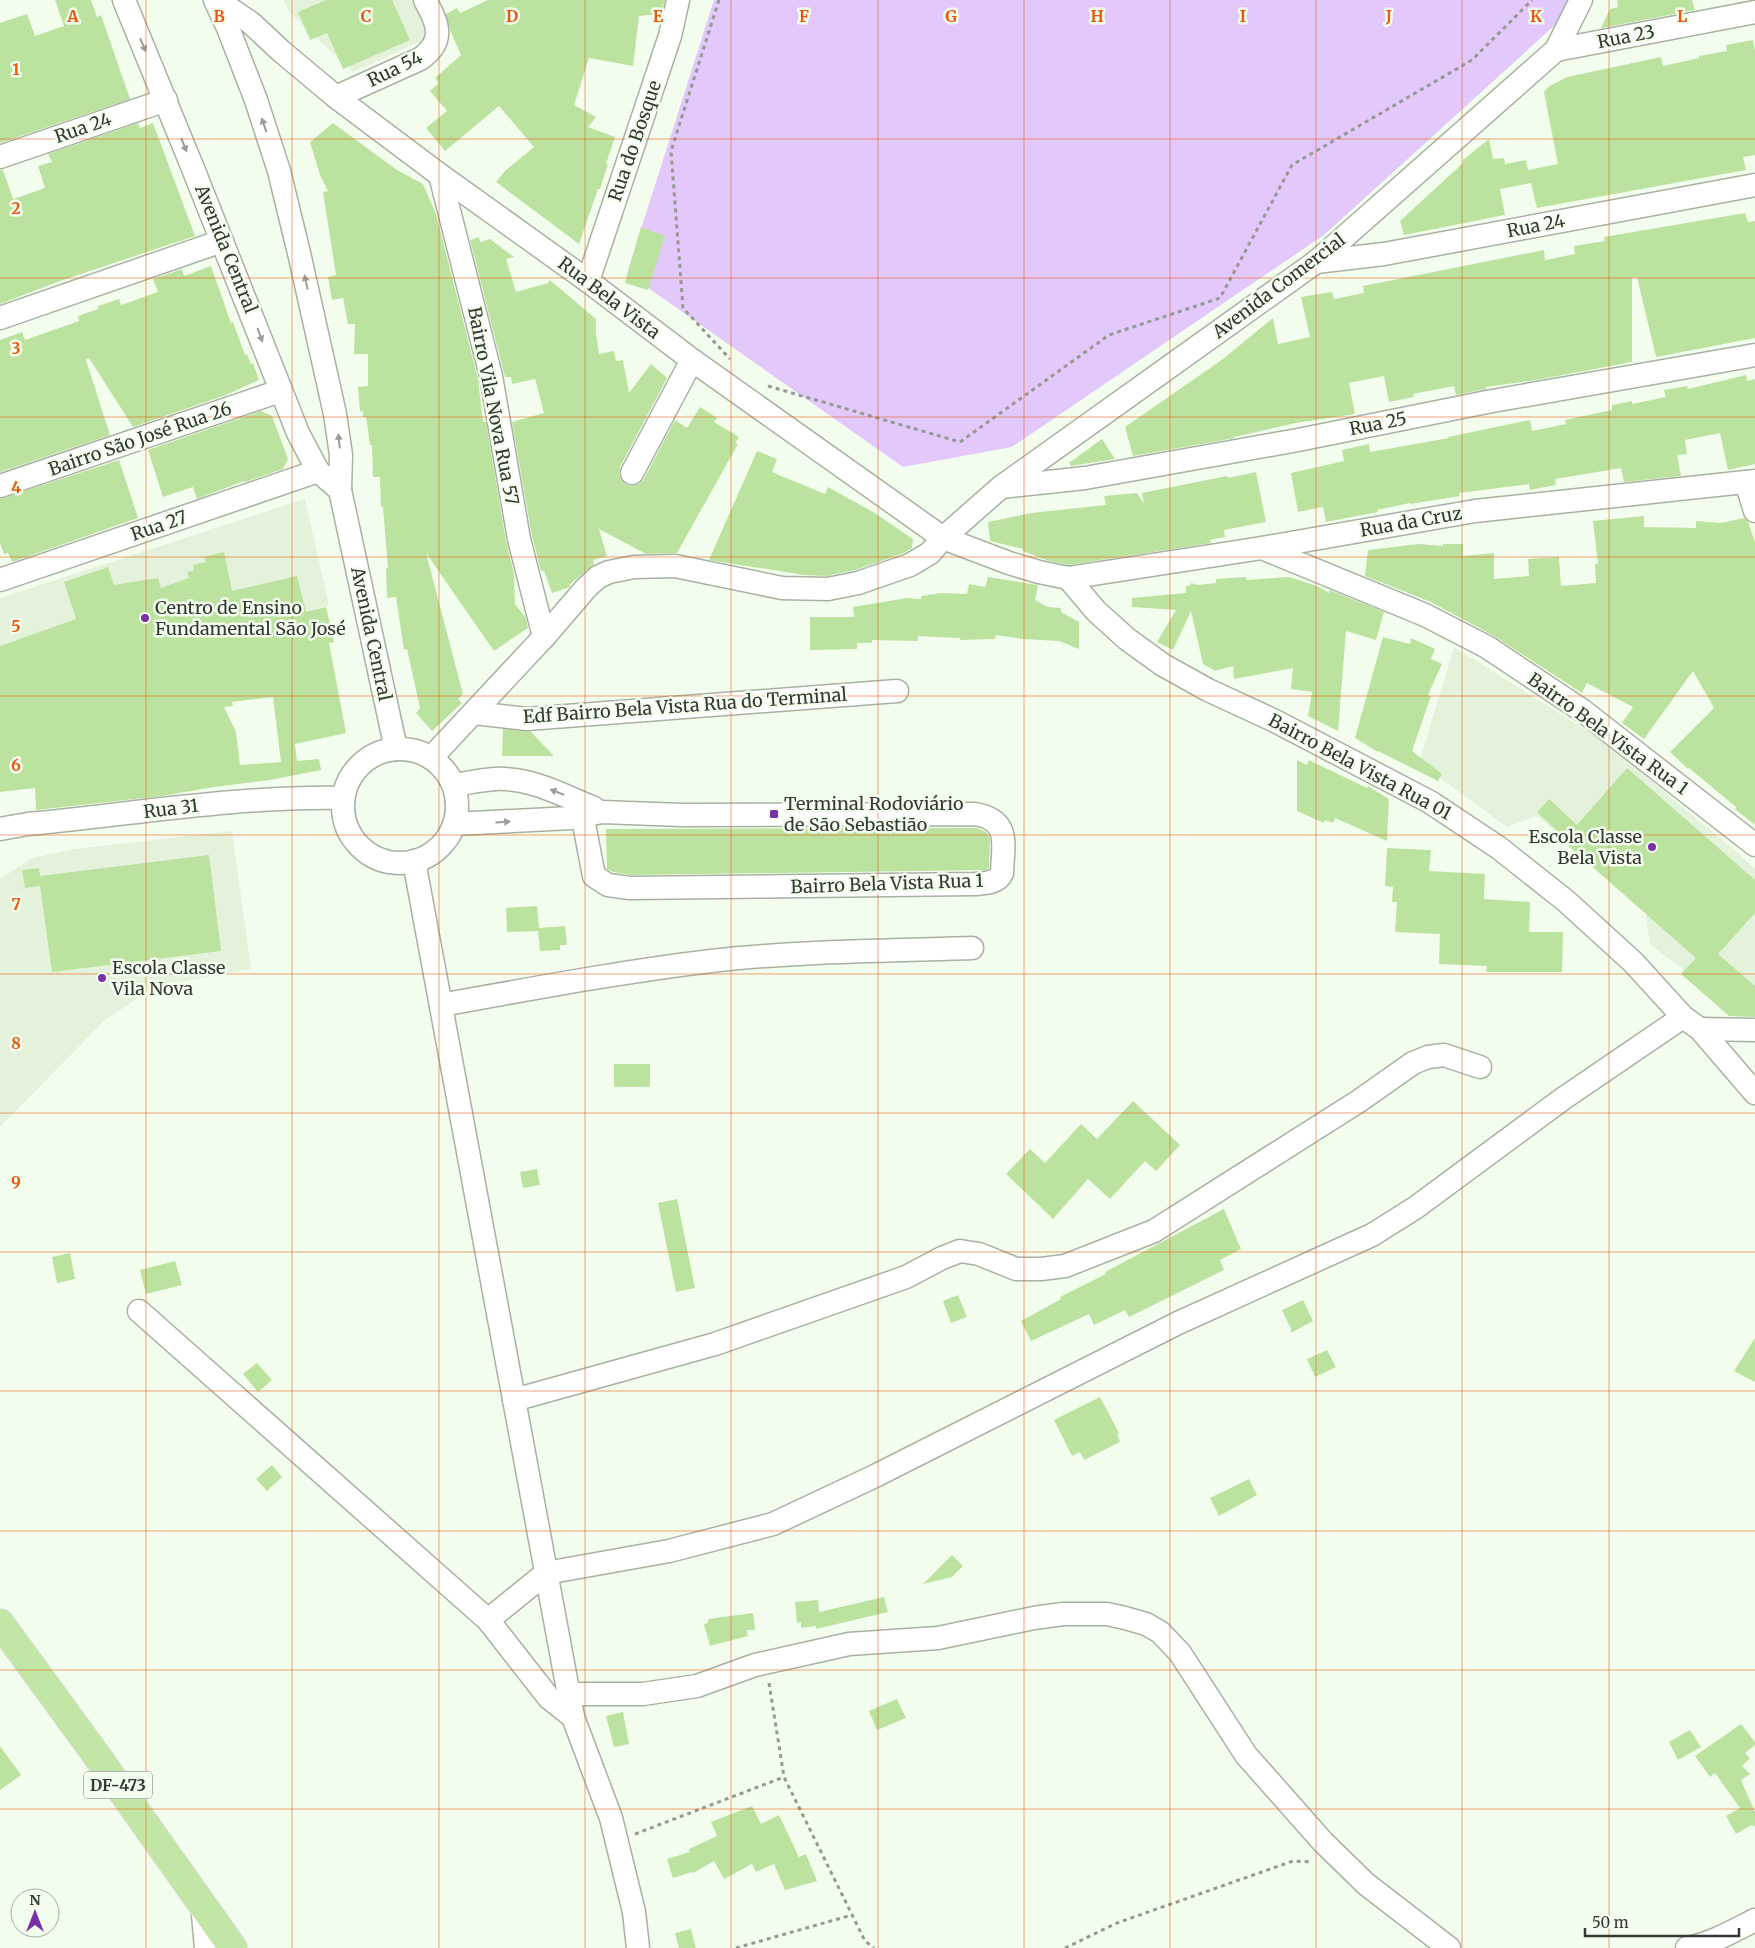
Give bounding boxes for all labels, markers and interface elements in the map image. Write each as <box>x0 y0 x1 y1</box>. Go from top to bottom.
text: A <box>66 6 79 26</box>
text: B <box>213 6 225 26</box>
text: C <box>361 6 371 26</box>
text: D <box>506 6 518 26</box>
text: E <box>653 6 664 26</box>
text: F <box>799 6 809 26</box>
text: G <box>945 6 957 26</box>
text: H <box>1090 6 1104 26</box>
text: I <box>1240 6 1246 26</box>
text: J <box>1385 6 1392 26</box>
text: K <box>1530 6 1542 26</box>
text: L <box>1677 6 1687 26</box>
street label: Rua 23 <box>1595 20 1656 53</box>
one-way arrow <box>139 38 147 52</box>
street label: Rua 54 <box>363 45 426 92</box>
text: 1 <box>12 59 20 79</box>
street label: Rua do Bosque <box>603 77 666 204</box>
street label: Rua 24 <box>51 107 114 148</box>
one-way arrow <box>260 118 268 133</box>
one-way arrow <box>180 138 188 153</box>
street label: Avenida Central <box>190 180 263 317</box>
text: 2 <box>11 198 21 218</box>
street label: Rua 24 <box>1505 209 1567 242</box>
street label: Avenida Comercial <box>1207 228 1350 344</box>
street label: Rua Bela Vista <box>554 252 665 344</box>
one-way arrow <box>301 274 309 290</box>
street label: Bairro Vila Nova Rua 57 <box>463 305 524 507</box>
one-way arrow <box>256 328 264 343</box>
text: 3 <box>11 338 21 358</box>
street label: Bairro São José Rua 26 <box>45 396 234 481</box>
street label: Rua 25 <box>1347 407 1409 440</box>
one-way arrow <box>335 433 343 449</box>
text: 4 <box>11 477 21 497</box>
street label: Rua da Cruz <box>1358 501 1464 542</box>
street label: Rua 27 <box>128 505 190 546</box>
street label: Avenida Central <box>346 564 397 703</box>
place label: Centro de Ensino Fundamental São José <box>155 596 346 640</box>
marker: Centro de Ensino Fundamental São José <box>139 612 151 624</box>
text: 5 <box>11 616 21 636</box>
street label: Bairro Bela Vista Rua 1 <box>1523 668 1693 800</box>
street label: Edf Bairro Bela Vista Rua do Terminal <box>522 683 848 728</box>
street label: Bairro Bela Vista Rua 01 <box>1265 708 1456 825</box>
text: 6 <box>11 755 21 775</box>
one-way arrow <box>550 788 564 796</box>
place label: Terminal Rodoviário de São Sebastião <box>784 792 963 836</box>
street label: Rua 31 <box>142 794 200 823</box>
marker: Terminal Rodoviário de São Sebastião <box>768 808 780 820</box>
one-way arrow <box>495 818 511 826</box>
place label: Escola Classe Bela Vista <box>1529 825 1642 869</box>
marker: Escola Classe Bela Vista <box>1646 841 1658 853</box>
street label: Bairro Bela Vista Rua 1 <box>790 869 984 898</box>
text: 7 <box>11 894 21 914</box>
place label: Escola Classe Vila Nova <box>111 956 225 1000</box>
marker: Escola Classe Vila Nova <box>96 972 108 984</box>
text: 8 <box>11 1033 21 1053</box>
text: 9 <box>11 1172 21 1192</box>
road number: DF-473 <box>84 1772 152 1798</box>
north arrow <box>10 1888 60 1938</box>
text: N <box>29 1891 41 1909</box>
scale bar <box>1585 1906 1739 1938</box>
text: 50 m <box>1592 1913 1629 1932</box>

